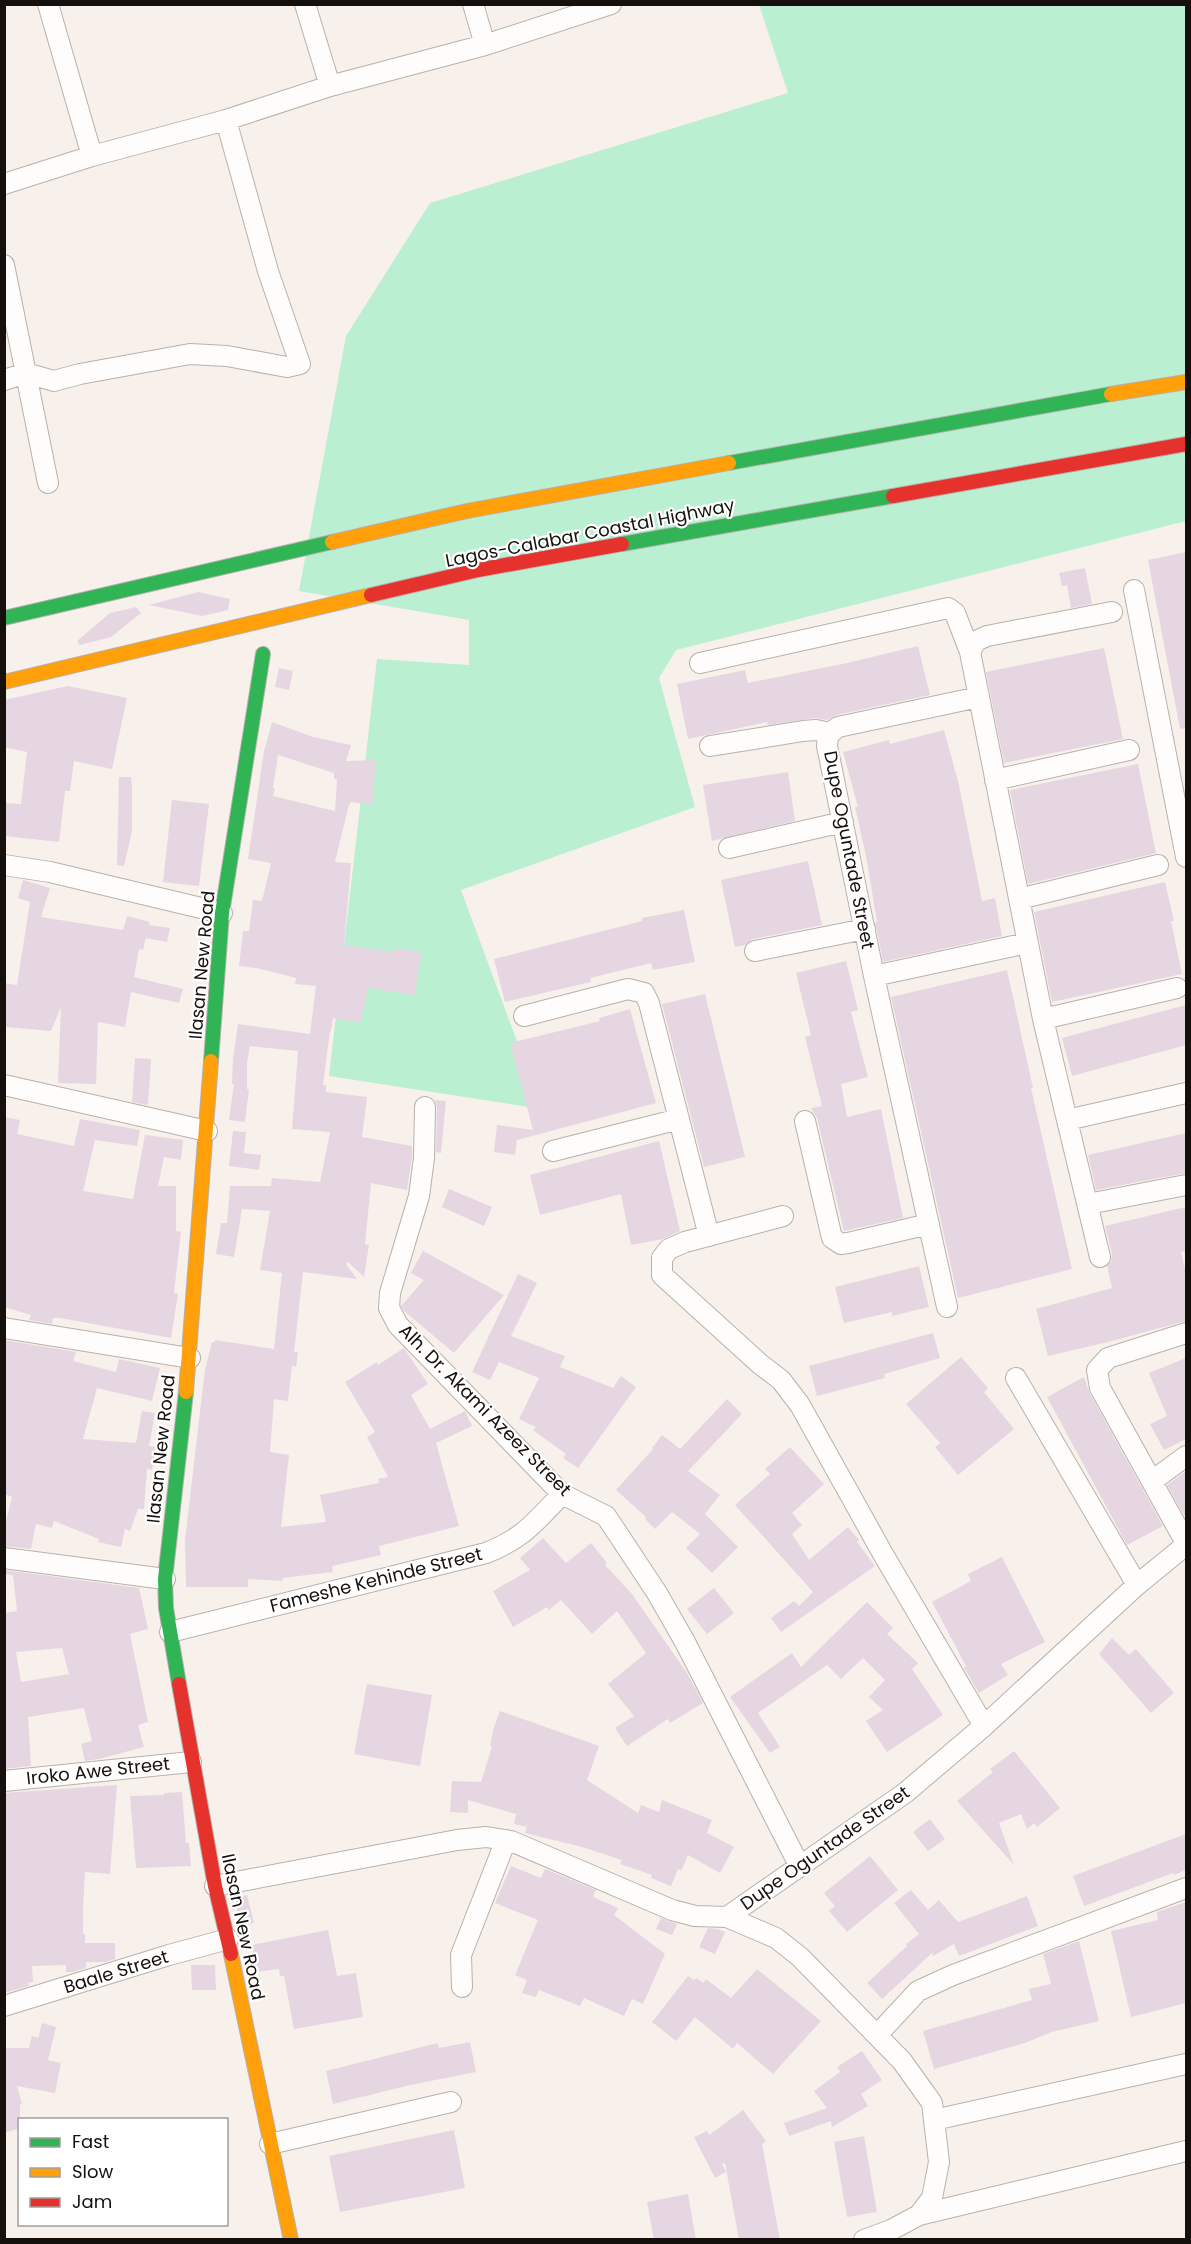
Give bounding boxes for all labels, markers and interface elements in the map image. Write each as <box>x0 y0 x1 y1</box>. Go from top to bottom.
street label: Lagos-Calabar Coastal Highway <box>443 492 737 573</box>
street label: Dupe Oguntade Street <box>818 749 881 951</box>
street label: Ilasan New Road <box>183 890 220 1040</box>
street label: Alh. Dr. Akami Azeez Street <box>394 1318 577 1501</box>
street label: Ilasan New Road <box>140 1374 181 1524</box>
street label: Fameshe Kehinde Street <box>267 1541 485 1618</box>
street label: Iroko Awe Street <box>25 1751 171 1790</box>
street label: Dupe Oguntade Street <box>735 1780 914 1916</box>
street label: Ilasan New Road <box>216 1851 271 2002</box>
street label: Baale Street <box>60 1944 171 1999</box>
legend <box>18 2118 228 2226</box>
text: Fast <box>72 2129 109 2154</box>
text: Slow <box>72 2159 114 2184</box>
text: Jam <box>72 2189 112 2214</box>

